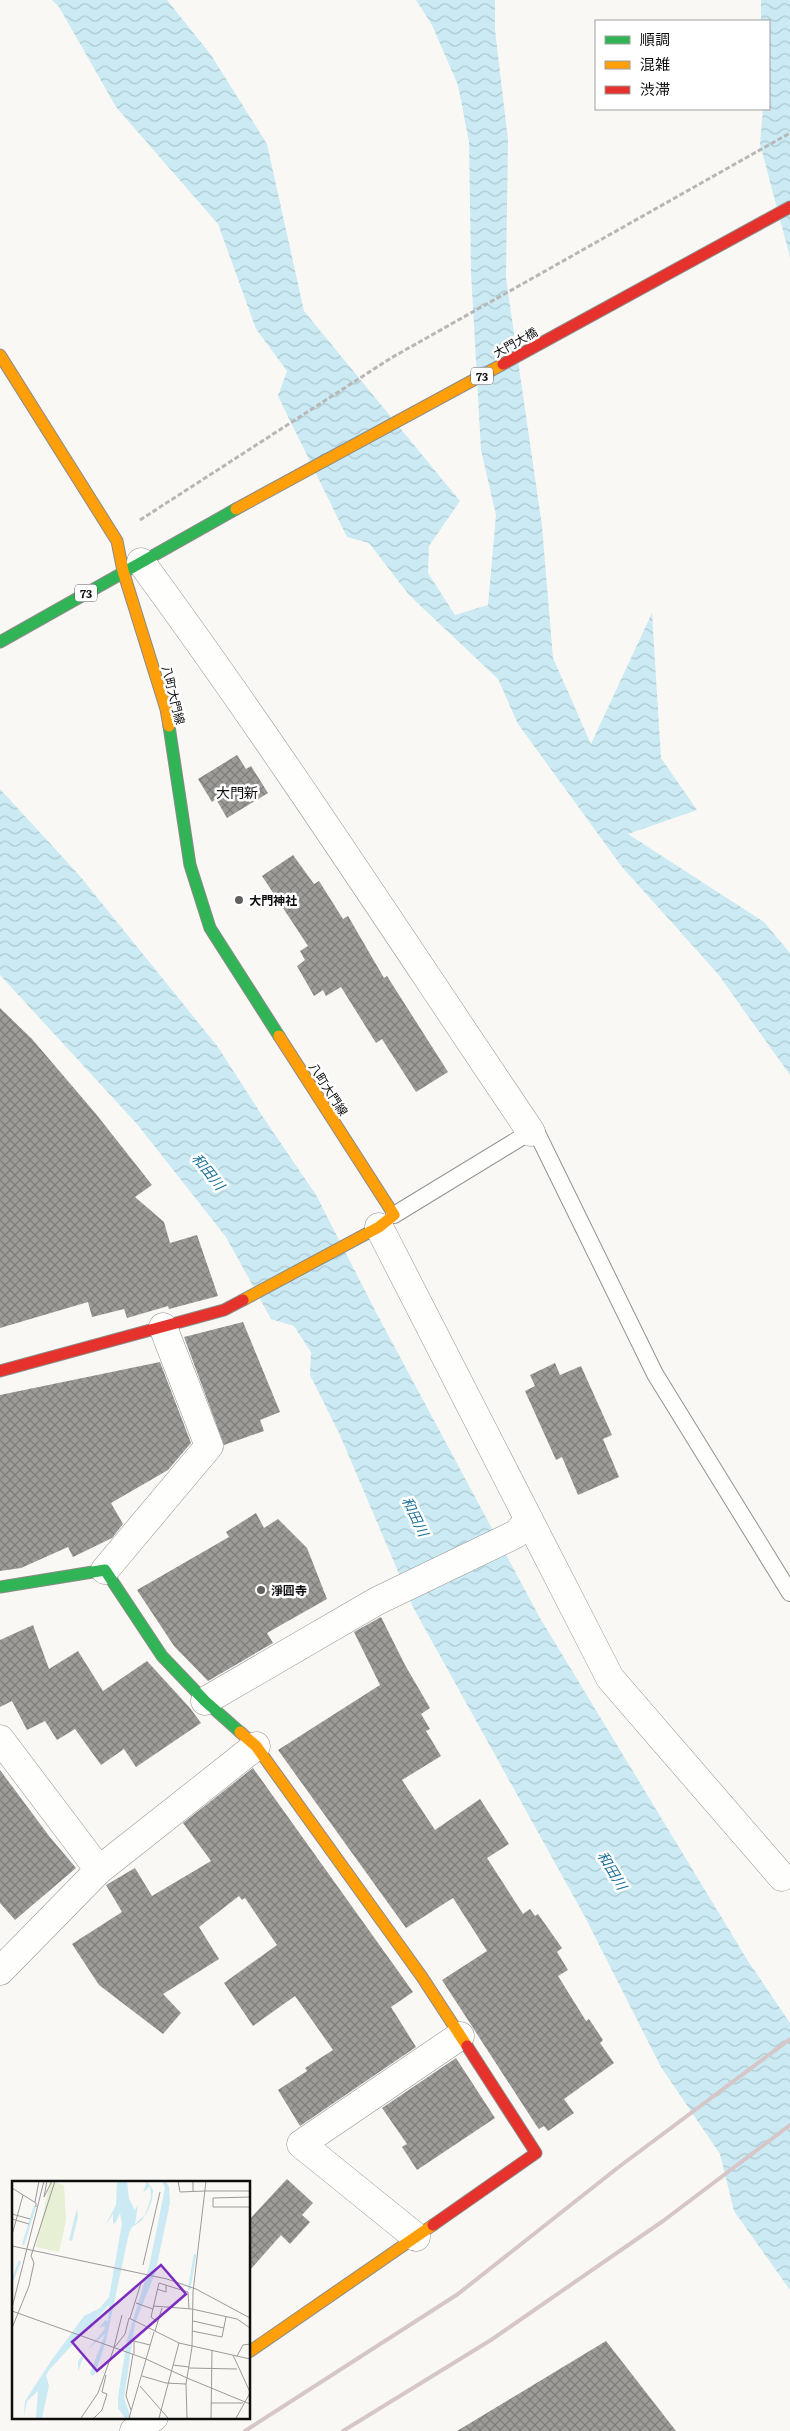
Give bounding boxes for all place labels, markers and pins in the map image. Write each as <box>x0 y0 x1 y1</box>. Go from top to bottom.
place label: 大門神社 <box>249 891 297 909</box>
marker: 大門神社 <box>233 894 245 906</box>
place label: 淨圓寺 <box>271 1581 307 1599</box>
marker: 淨圓寺 <box>255 1584 267 1596</box>

